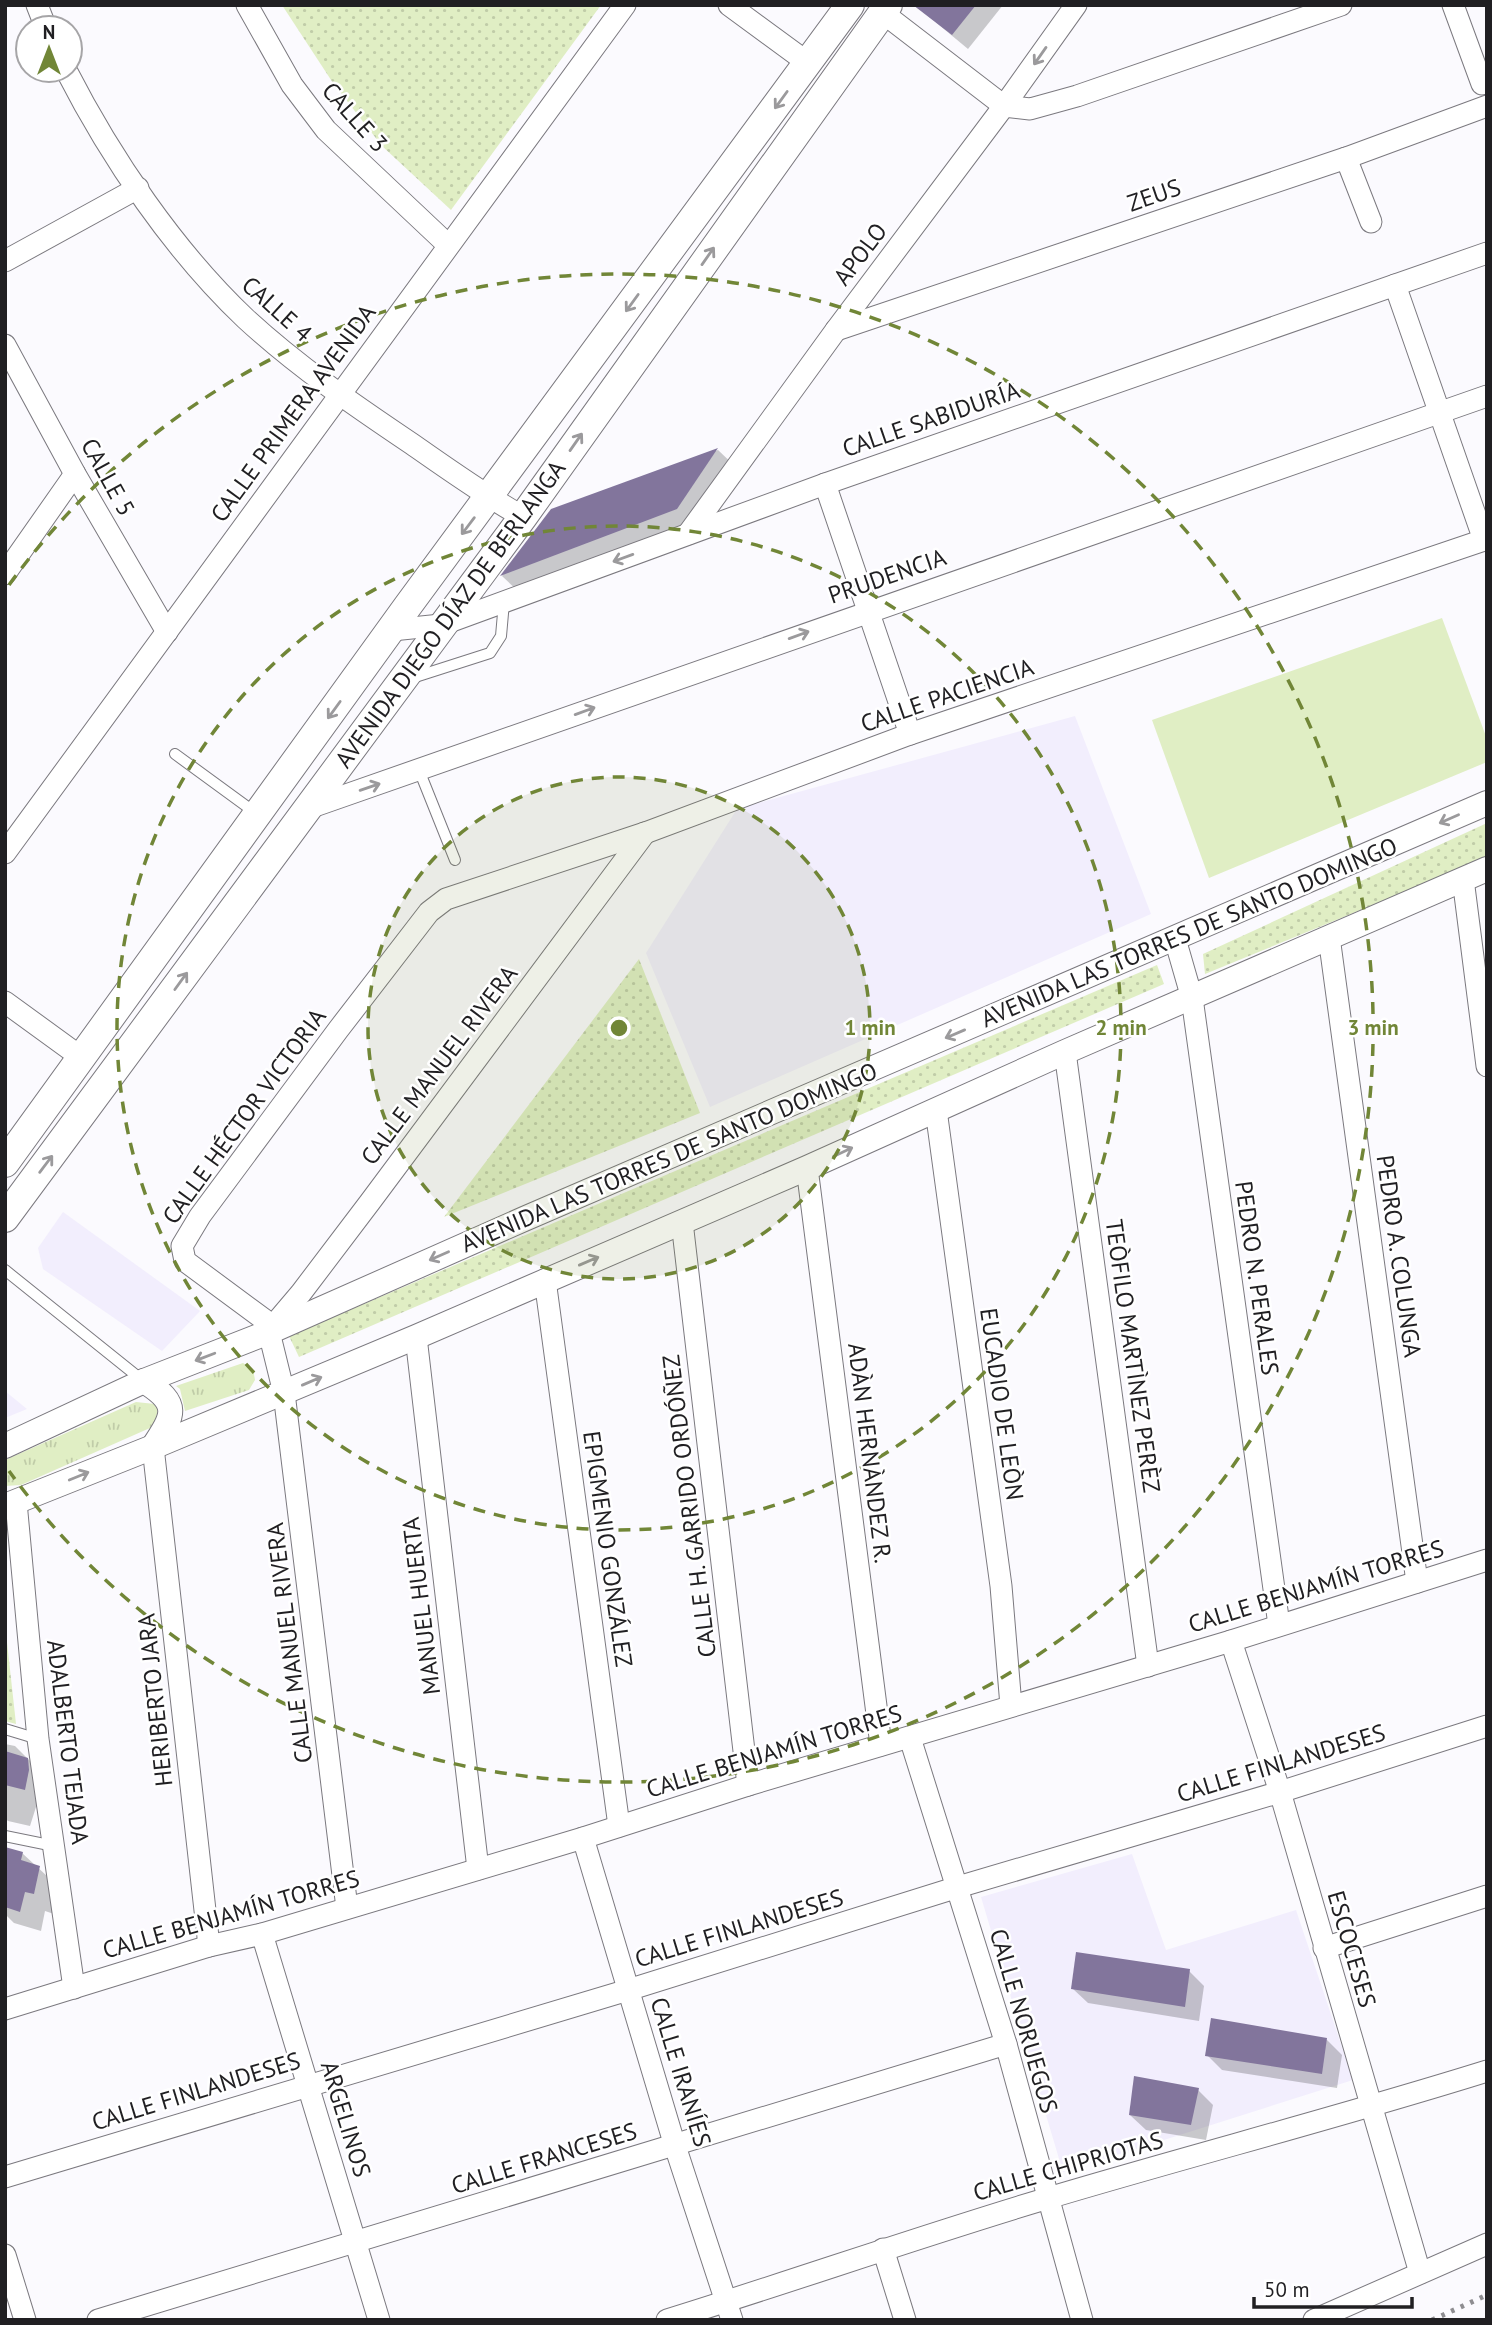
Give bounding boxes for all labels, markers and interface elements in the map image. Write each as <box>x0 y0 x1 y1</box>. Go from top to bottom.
north arrow <box>14 14 84 84</box>
text: N <box>43 20 55 44</box>
one-way arrow <box>1033 46 1047 65</box>
street label: CALLE 3 <box>315 75 395 159</box>
one-way arrow <box>774 90 788 109</box>
street label: ZEUS <box>1123 171 1185 219</box>
street label: APOLO <box>826 216 894 292</box>
one-way arrow <box>701 247 716 266</box>
street label: CALLE 4 <box>235 269 319 349</box>
one-way arrow <box>625 293 639 312</box>
street label: CALLE PRIMERA AVENIDA <box>204 298 382 528</box>
street label: CALLE SABIDURÍA <box>838 374 1024 464</box>
one-way arrow <box>568 432 583 451</box>
street label: CALLE 5 <box>74 433 142 521</box>
street label: AVENIDA DIEGO DÍAZ DE BERLANGA <box>328 454 572 774</box>
one-way arrow <box>460 516 475 535</box>
street label: PRUDENCIA <box>824 541 950 611</box>
one-way arrow <box>613 553 635 565</box>
one-way arrow <box>788 628 810 640</box>
street label: CALLE PACIENCIA <box>856 651 1038 739</box>
one-way arrow <box>327 700 341 719</box>
one-way arrow <box>573 704 595 716</box>
one-way arrow <box>359 780 381 792</box>
one-way arrow <box>1439 813 1461 826</box>
street label: AVENIDA LAS TORRES DE SANTO DOMINGO <box>976 830 1402 1034</box>
street label: CALLE MANUEL RIVERA <box>354 959 524 1171</box>
one-way arrow <box>174 972 189 991</box>
street label: CALLE HÉCTOR VICTORIA <box>155 1002 333 1230</box>
text: 1 min <box>844 1014 896 1041</box>
text: 2 min <box>1095 1014 1147 1041</box>
text: 3 min <box>1347 1014 1399 1041</box>
centre of rings <box>607 1016 631 1040</box>
one-way arrow <box>944 1028 966 1041</box>
street label: AVENIDA LAS TORRES DE SANTO DOMINGO <box>456 1055 882 1259</box>
one-way arrow <box>831 1145 853 1158</box>
street label: PEDRO A. COLUNGA <box>1369 1153 1429 1359</box>
one-way arrow <box>39 1155 54 1174</box>
street label: PEDRO N. PERALES <box>1228 1179 1286 1377</box>
street label: TEÒFILO MARTÌNEZ PERÈZ <box>1098 1217 1168 1495</box>
one-way arrow <box>429 1251 450 1264</box>
one-way arrow <box>578 1254 599 1267</box>
street label: EUCADIO DE LEÒN <box>973 1306 1031 1502</box>
street label: ADÀN HERNÀNDEZ R. <box>841 1341 899 1565</box>
one-way arrow <box>195 1351 217 1364</box>
street label: CALLE H. GARRIDO ORDÓÑEZ <box>655 1353 723 1659</box>
one-way arrow <box>301 1373 323 1386</box>
street label: EPIGMENIO GONZÁLEZ <box>576 1429 640 1669</box>
one-way arrow <box>68 1469 90 1482</box>
street label: MANUEL HUERTA <box>395 1515 447 1697</box>
street label: CALLE MANUEL RIVERA <box>259 1521 319 1765</box>
street label: CALLE BENJAMÍN TORRES <box>1184 1532 1448 1640</box>
street label: HERIBERTO JARA <box>131 1612 179 1788</box>
street label: ADALBERTO TEJADA <box>40 1638 96 1846</box>
street label: CALLE BENJAMÍN TORRES <box>642 1697 906 1805</box>
street label: CALLE FINLANDESES <box>1173 1717 1389 1809</box>
street label: CALLE BENJAMÍN TORRES <box>99 1862 363 1966</box>
street label: CALLE FINLANDESES <box>631 1882 847 1974</box>
street label: ESCOCESES <box>1321 1887 1383 2011</box>
street label: CALLE NORUEGOS <box>983 1925 1065 2117</box>
street label: CALLE IRANÍES <box>644 1994 718 2150</box>
street label: CALLE FINLANDESES <box>88 2045 304 2137</box>
street label: ARGELINOS <box>314 2057 378 2181</box>
street label: CALLE FRANCESES <box>447 2115 641 2201</box>
street label: CALLE CHIPRIOTAS <box>969 2124 1167 2208</box>
scale bar <box>1254 2266 1412 2310</box>
text: 50 m <box>1264 2276 1310 2303</box>

